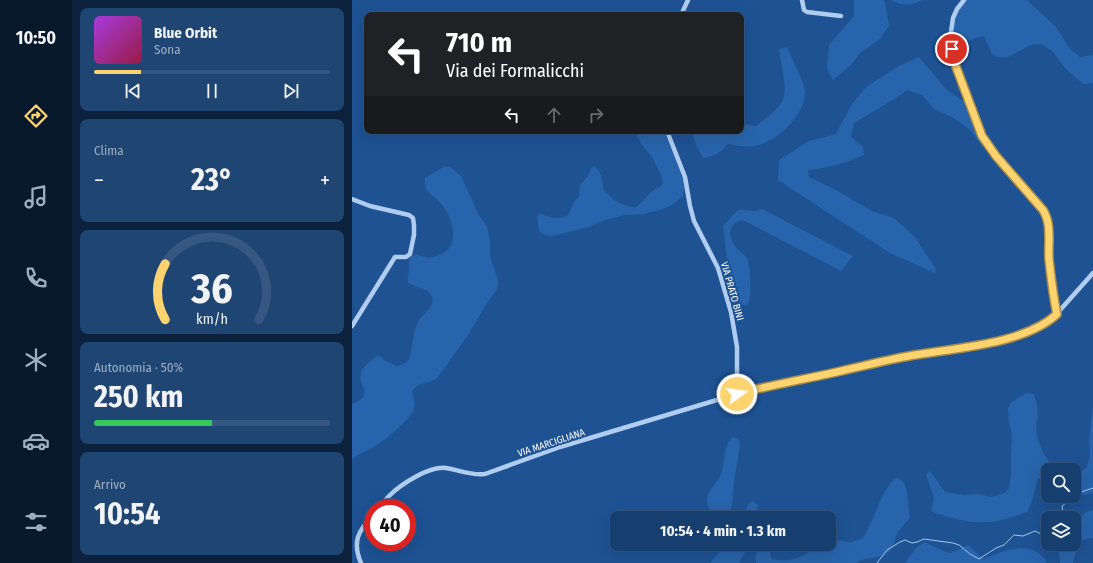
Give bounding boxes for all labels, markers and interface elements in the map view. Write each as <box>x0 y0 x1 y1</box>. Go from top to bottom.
text: Blue Orbit <box>154 24 217 42</box>
text: 710 m <box>446 26 512 59</box>
text: 10:50 <box>16 27 56 49</box>
icon: left <box>380 28 432 80</box>
pin <box>935 32 969 66</box>
icon: arrive <box>941 38 963 60</box>
text: Sona <box>154 42 181 57</box>
text: Via dei Formalicchi <box>446 60 584 82</box>
icon: previous <box>122 80 144 102</box>
icon: pause <box>201 80 223 102</box>
icon: next <box>280 80 302 102</box>
icon: directions <box>22 102 50 130</box>
icon: left <box>501 104 523 126</box>
icon: ahead <box>543 104 565 126</box>
icon: right <box>585 104 607 126</box>
text: Clima <box>94 143 124 158</box>
text: 23° <box>191 162 233 198</box>
text: − <box>94 167 104 194</box>
text: + <box>320 167 330 194</box>
icon: music <box>22 183 50 211</box>
street label: VIA PRATO BINI <box>718 261 746 322</box>
text: 36 <box>190 263 233 313</box>
icon: phone <box>22 264 50 292</box>
text: km/h <box>196 310 228 327</box>
icon: climate <box>22 346 50 374</box>
text: Autonomia · 50% <box>94 360 183 375</box>
position arrow <box>716 373 758 415</box>
text: 250 km <box>94 379 183 415</box>
street label: VIA MARCIGLIANA <box>516 426 587 459</box>
icon: car <box>22 427 50 455</box>
map controls <box>1041 463 1081 551</box>
button: search <box>1041 463 1081 503</box>
text: Arrivo <box>94 477 126 492</box>
text: 10:54 <box>94 496 160 532</box>
speed limit sign: 40 <box>364 499 416 551</box>
icon: filters <box>22 508 50 536</box>
button: layers <box>1041 511 1081 551</box>
text: 10:54 · 4 min · 1.3 km <box>660 522 786 540</box>

